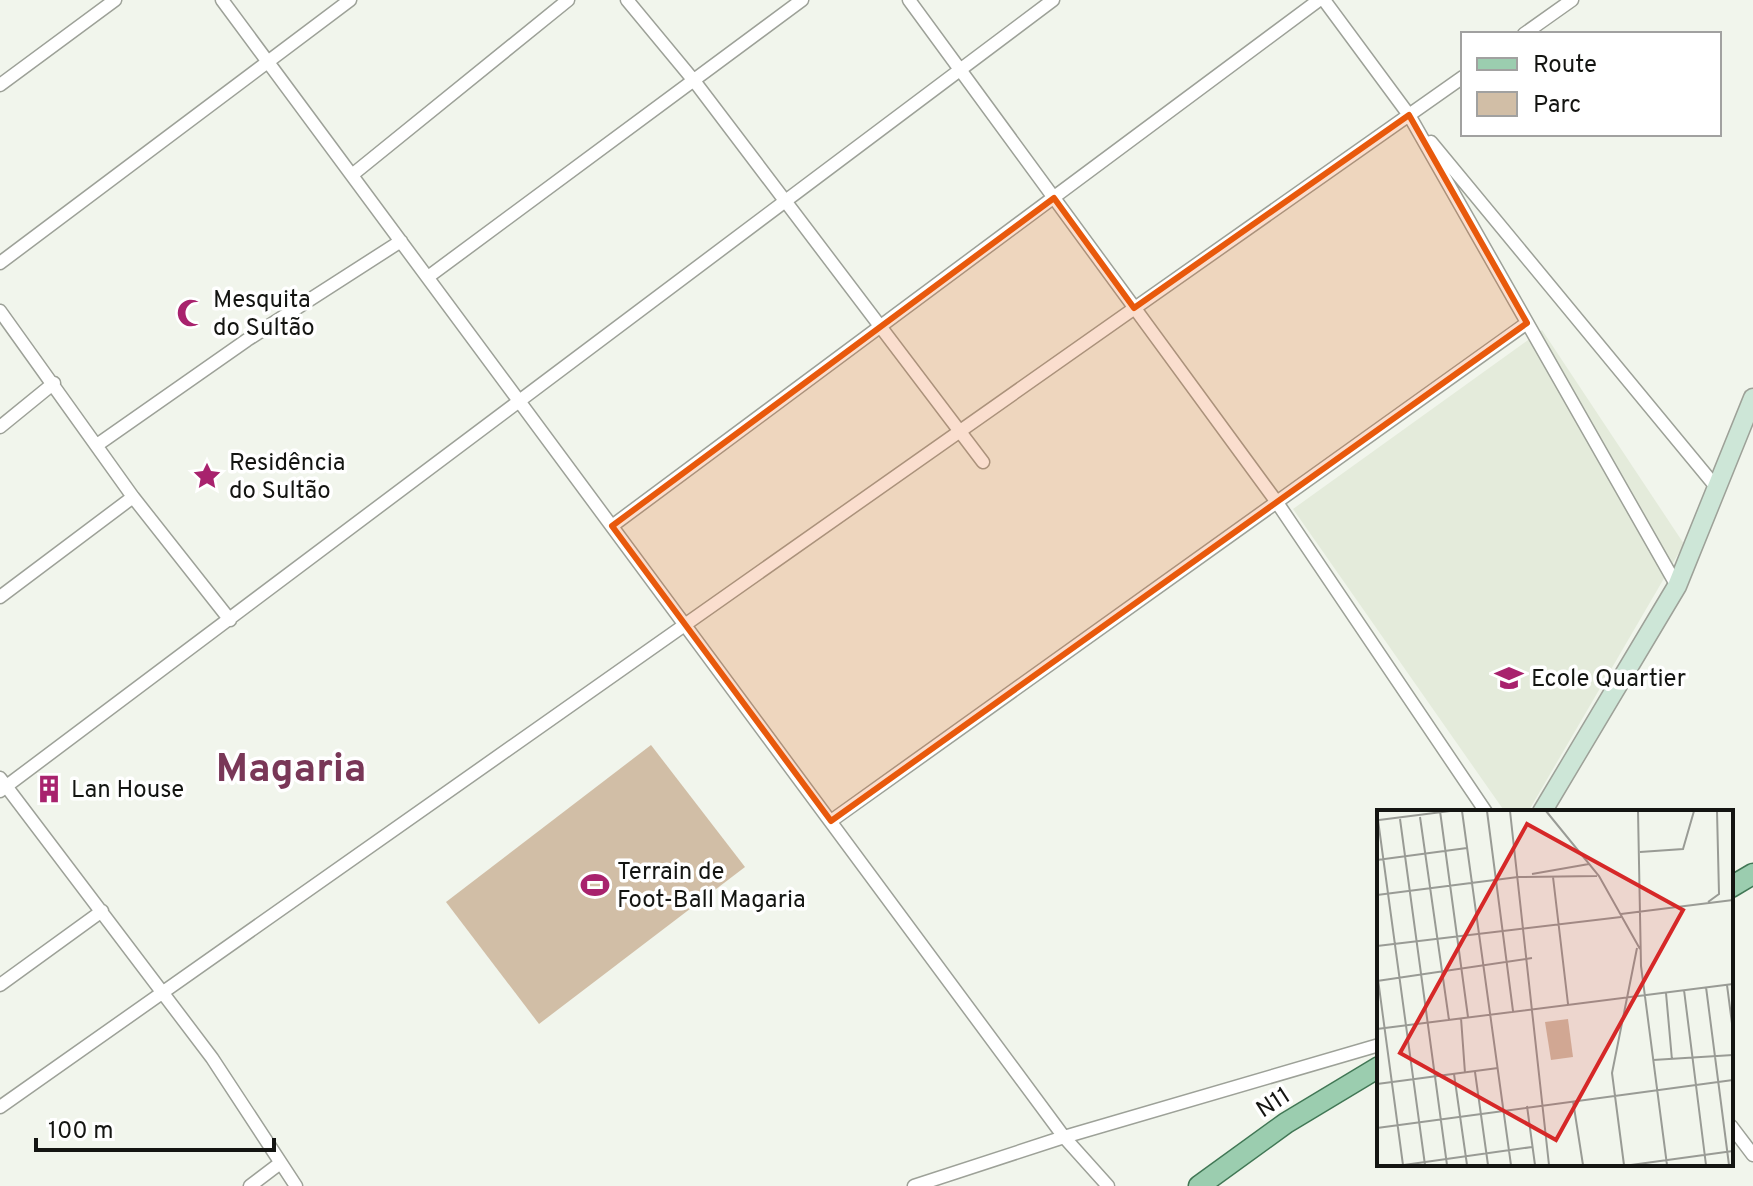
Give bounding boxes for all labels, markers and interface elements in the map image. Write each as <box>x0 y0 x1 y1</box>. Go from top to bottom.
legend <box>1461 32 1721 136</box>
text: Route <box>1533 51 1597 81</box>
text: Parc <box>1533 91 1581 121</box>
place label: Mesquita do Sultão <box>213 286 315 344</box>
mosque icon: Mesquita do Sultão <box>176 298 206 328</box>
place label: Residência do Sultão <box>229 449 345 507</box>
place icon: Residência do Sultão <box>192 461 222 491</box>
school or university icon: Ecole Quartier <box>1494 663 1524 693</box>
place label: Ecole Quartier <box>1531 665 1686 695</box>
district label: Magaria <box>216 746 366 796</box>
building icon: Lan House <box>34 774 64 804</box>
place label: Lan House <box>71 776 184 806</box>
inset map <box>1377 810 1733 1166</box>
place label: Terrain de Foot-Ball Magaria <box>617 858 806 916</box>
sports icon: Terrain de Foot-Ball Magaria <box>580 870 610 900</box>
street label: N11 <box>1251 1082 1297 1126</box>
scale bar <box>36 1102 274 1152</box>
text: 100 m <box>48 1117 114 1147</box>

